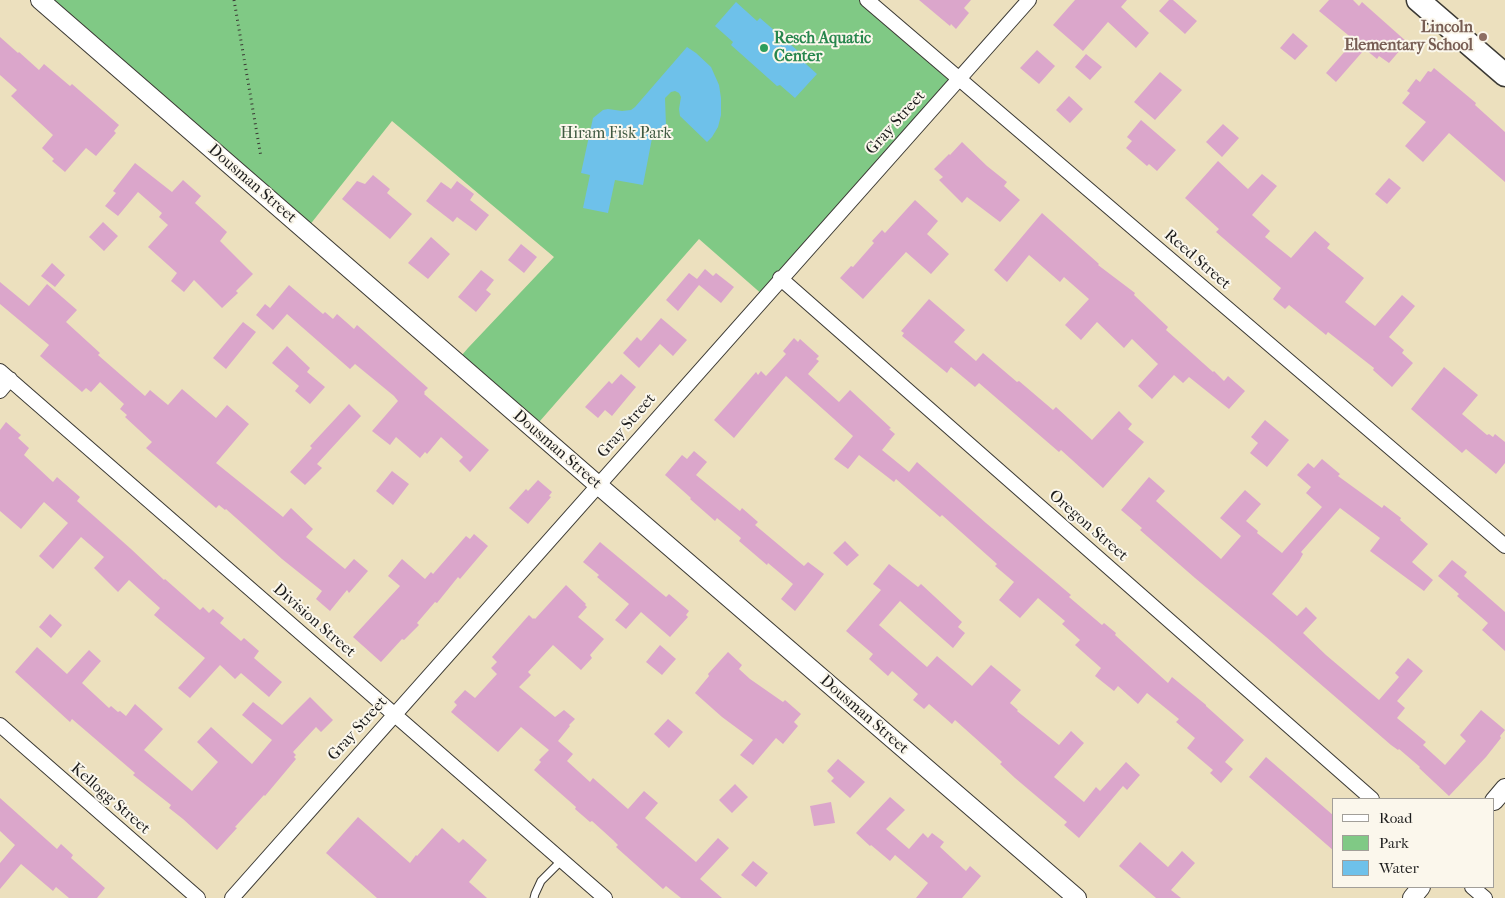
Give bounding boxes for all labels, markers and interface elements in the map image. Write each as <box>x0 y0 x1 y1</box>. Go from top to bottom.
place label: Lincoln Elementary School <box>1344 18 1473 56</box>
place label: Resch Aquatic Center <box>774 29 871 67</box>
marker: Lincoln Elementary School <box>1477 31 1489 43</box>
marker: Resch Aquatic Center <box>758 42 770 54</box>
street label: Gray Street <box>862 87 930 159</box>
park label: Hiram Fisk Park <box>560 124 672 144</box>
street label: Dousman Street <box>204 140 300 228</box>
street label: Reed Street <box>1160 226 1234 294</box>
street label: Gray Street <box>594 390 660 462</box>
street label: Dousman Street <box>509 406 605 494</box>
street label: Oregon Street <box>1044 486 1132 566</box>
street label: Division Street <box>269 580 359 662</box>
street label: Dousman Street <box>816 671 912 759</box>
street label: Gray Street <box>324 693 392 765</box>
street label: Kellogg Street <box>66 759 154 839</box>
legend <box>1332 798 1495 888</box>
text: Road <box>1379 809 1412 827</box>
text: Park <box>1379 834 1409 852</box>
text: Water <box>1379 859 1419 877</box>

